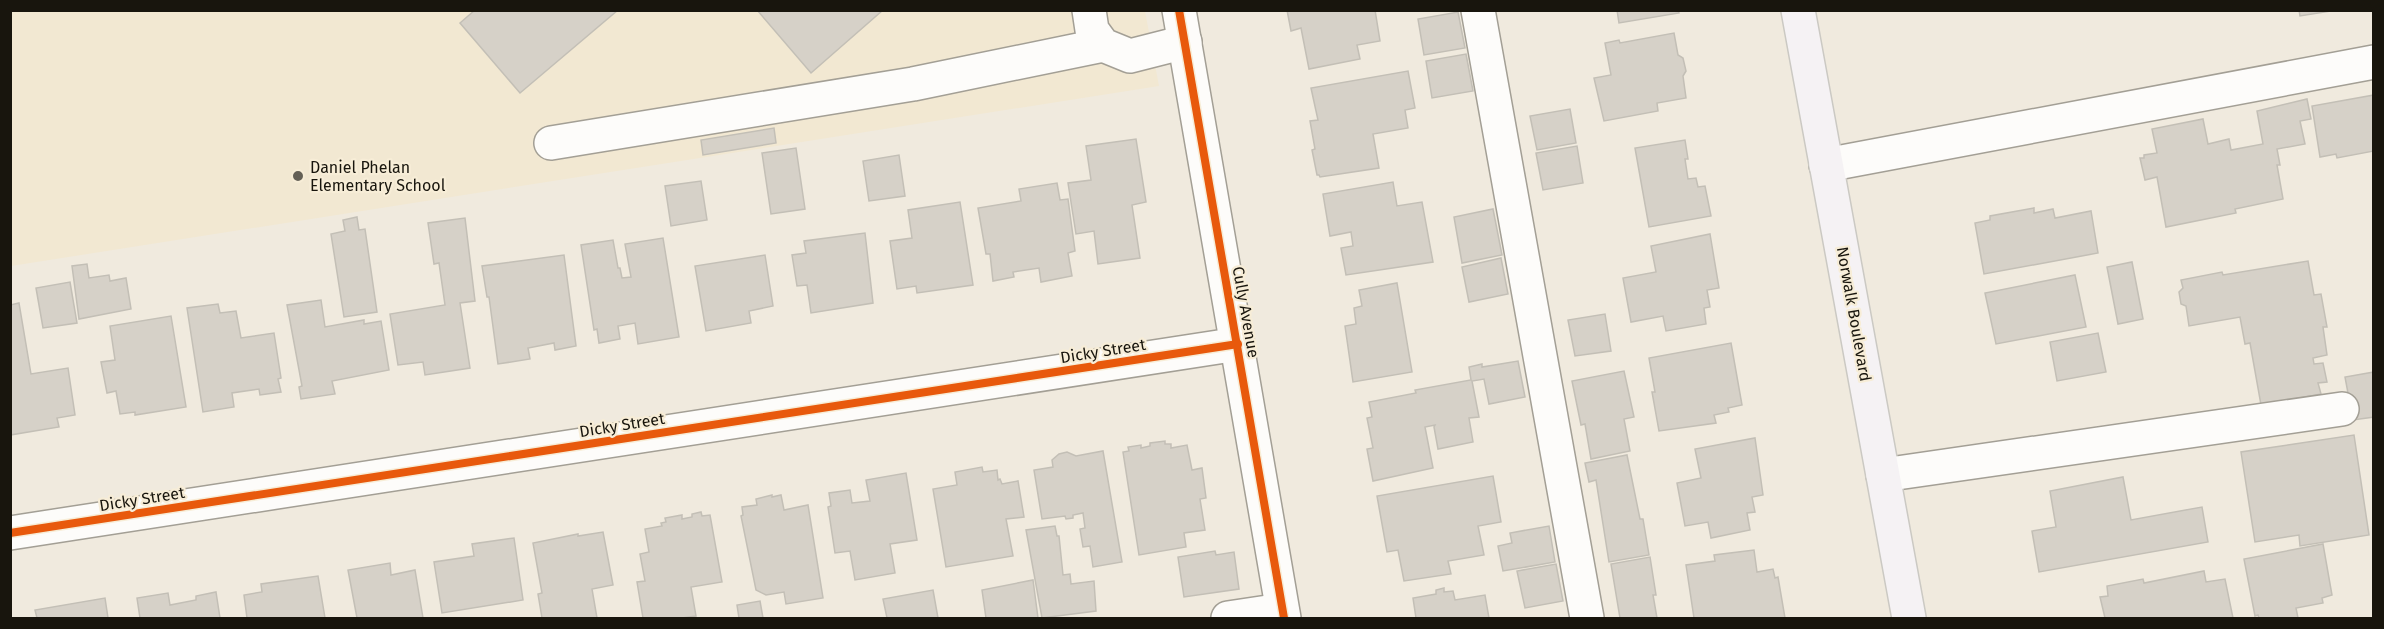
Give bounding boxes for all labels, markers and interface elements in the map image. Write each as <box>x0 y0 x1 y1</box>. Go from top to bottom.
place label: Daniel Phelan Elementary School <box>310 158 446 195</box>
marker: Daniel Phelan Elementary School <box>291 169 305 183</box>
street label: Norwalk Boulevard <box>1833 245 1875 383</box>
street label: Cully Avenue <box>1229 265 1263 359</box>
street label: Dicky Street <box>1059 335 1147 367</box>
street label: Dicky Street <box>578 409 666 441</box>
street label: Dicky Street <box>98 483 186 515</box>

